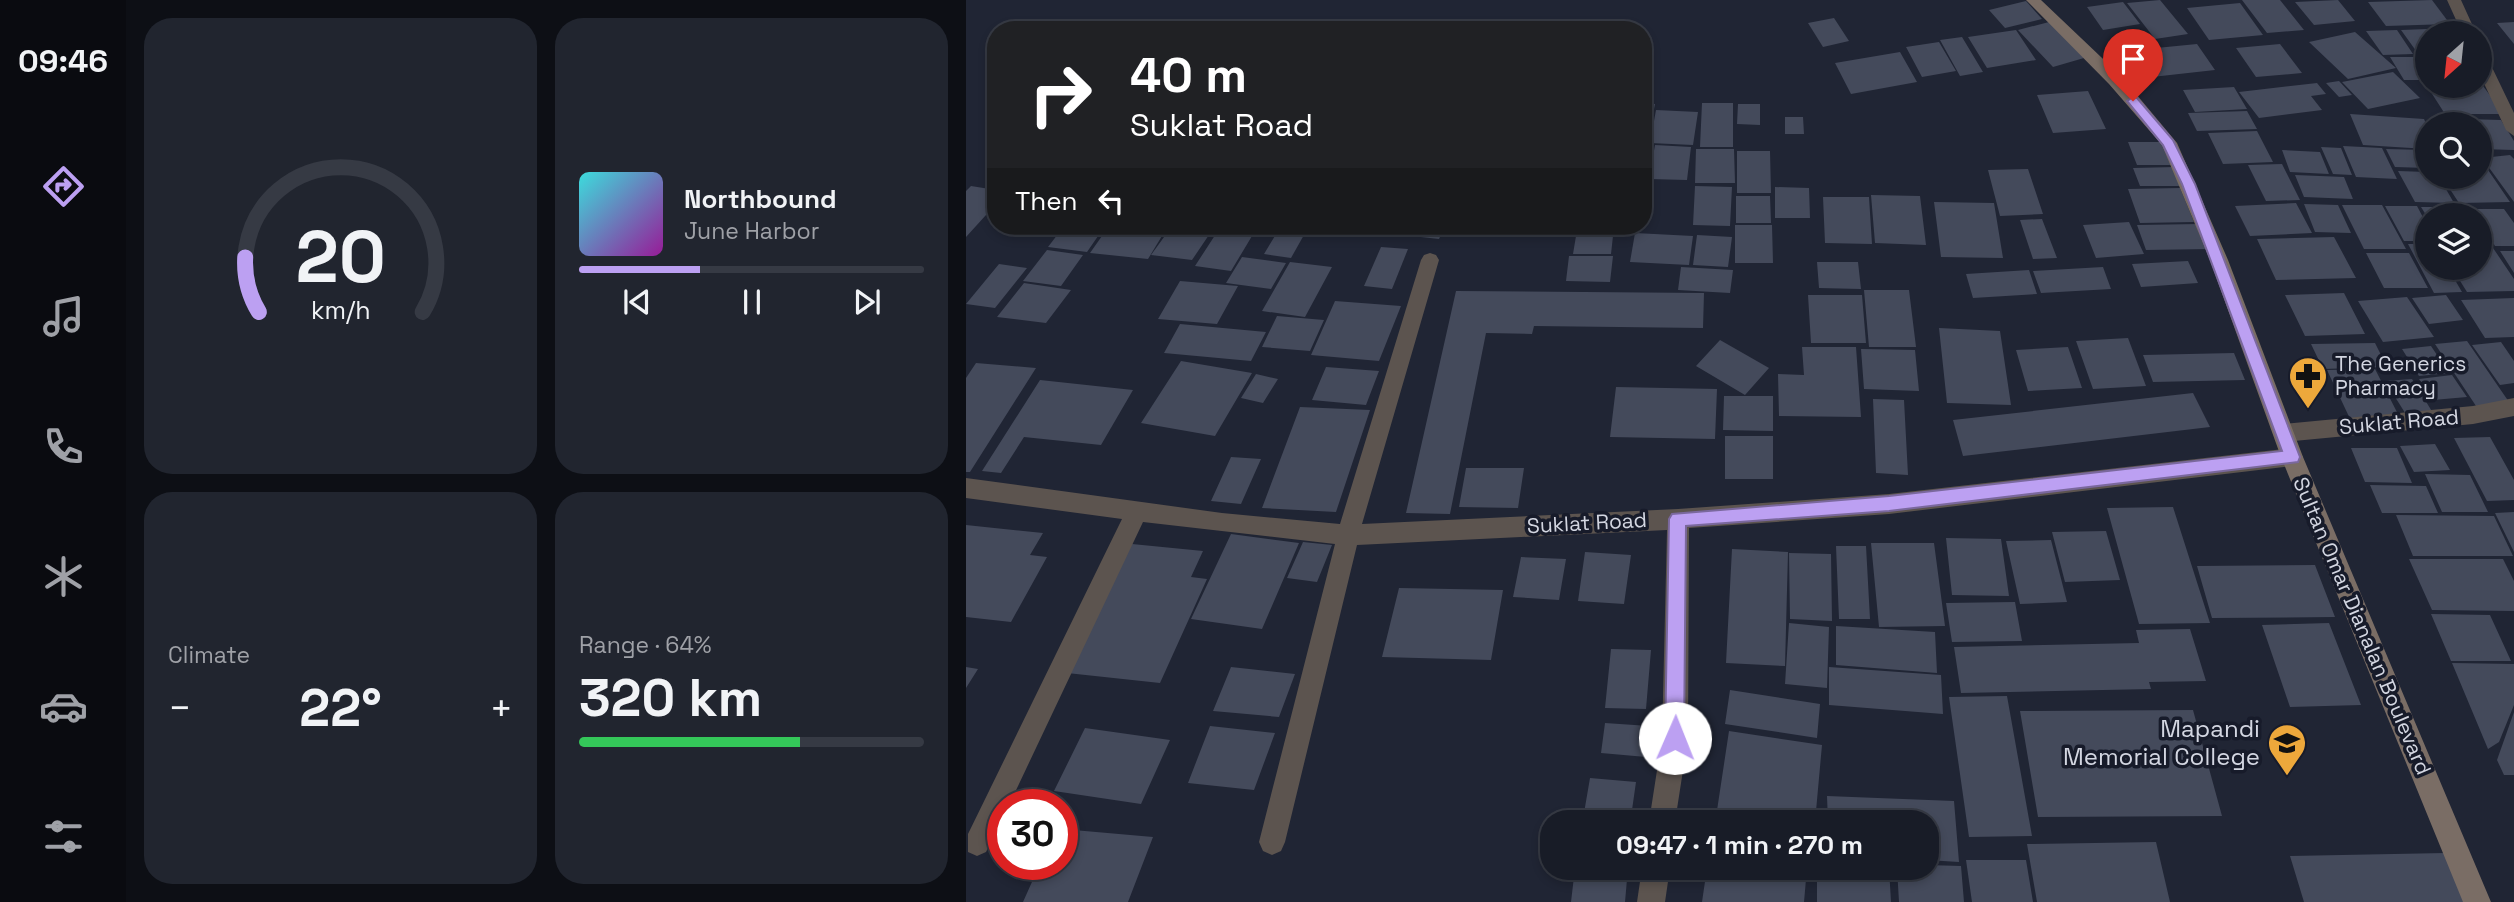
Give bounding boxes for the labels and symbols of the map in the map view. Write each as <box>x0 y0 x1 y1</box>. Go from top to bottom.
north arrow <box>2415 21 2492 98</box>
pin <box>2103 29 2163 101</box>
place label: The Generics Pharmacy <box>2335 350 2466 401</box>
pharmacy icon: The Generics Pharmacy <box>2287 355 2329 410</box>
street label: Suklat Road <box>2338 403 2460 440</box>
street label: Sultan Omar Dianalan Boulevard <box>2287 473 2438 779</box>
street label: Suklat Road <box>1526 506 1648 539</box>
position arrow <box>1638 701 1712 775</box>
place label: Mapandi Memorial College <box>2063 713 2260 772</box>
school or university icon: Mapandi Memorial College <box>2266 722 2308 777</box>
speed limit sign: 30 <box>987 789 1078 880</box>

